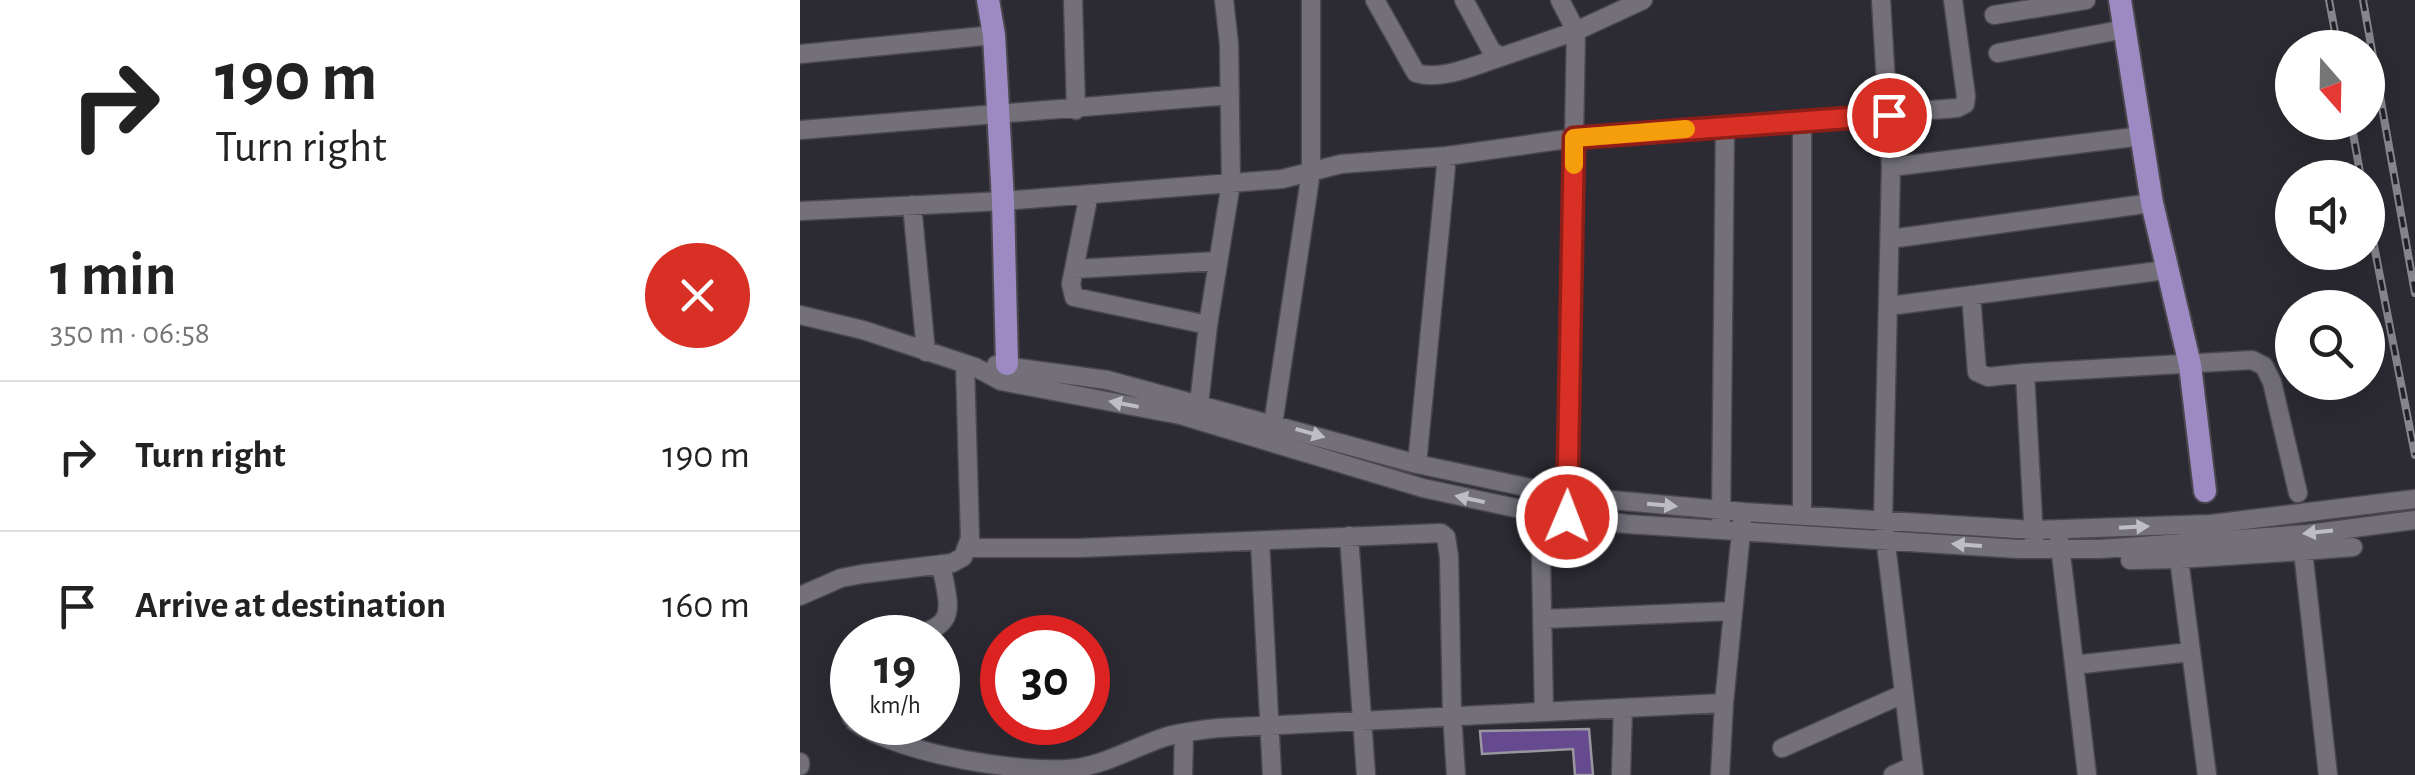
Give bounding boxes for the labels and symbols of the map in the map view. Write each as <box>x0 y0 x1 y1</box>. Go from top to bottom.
north arrow <box>2275 30 2385 140</box>
pin <box>1847 73 1932 158</box>
one-way arrow <box>1108 395 1139 411</box>
one-way arrow <box>1294 426 1325 442</box>
position arrow <box>1515 465 1619 569</box>
one-way arrow <box>1455 490 1486 506</box>
one-way arrow <box>1646 497 1678 513</box>
one-way arrow <box>2119 519 2151 535</box>
one-way arrow <box>2302 524 2334 540</box>
one-way arrow <box>1951 537 1983 553</box>
speed limit sign: 30 <box>980 615 1110 745</box>

